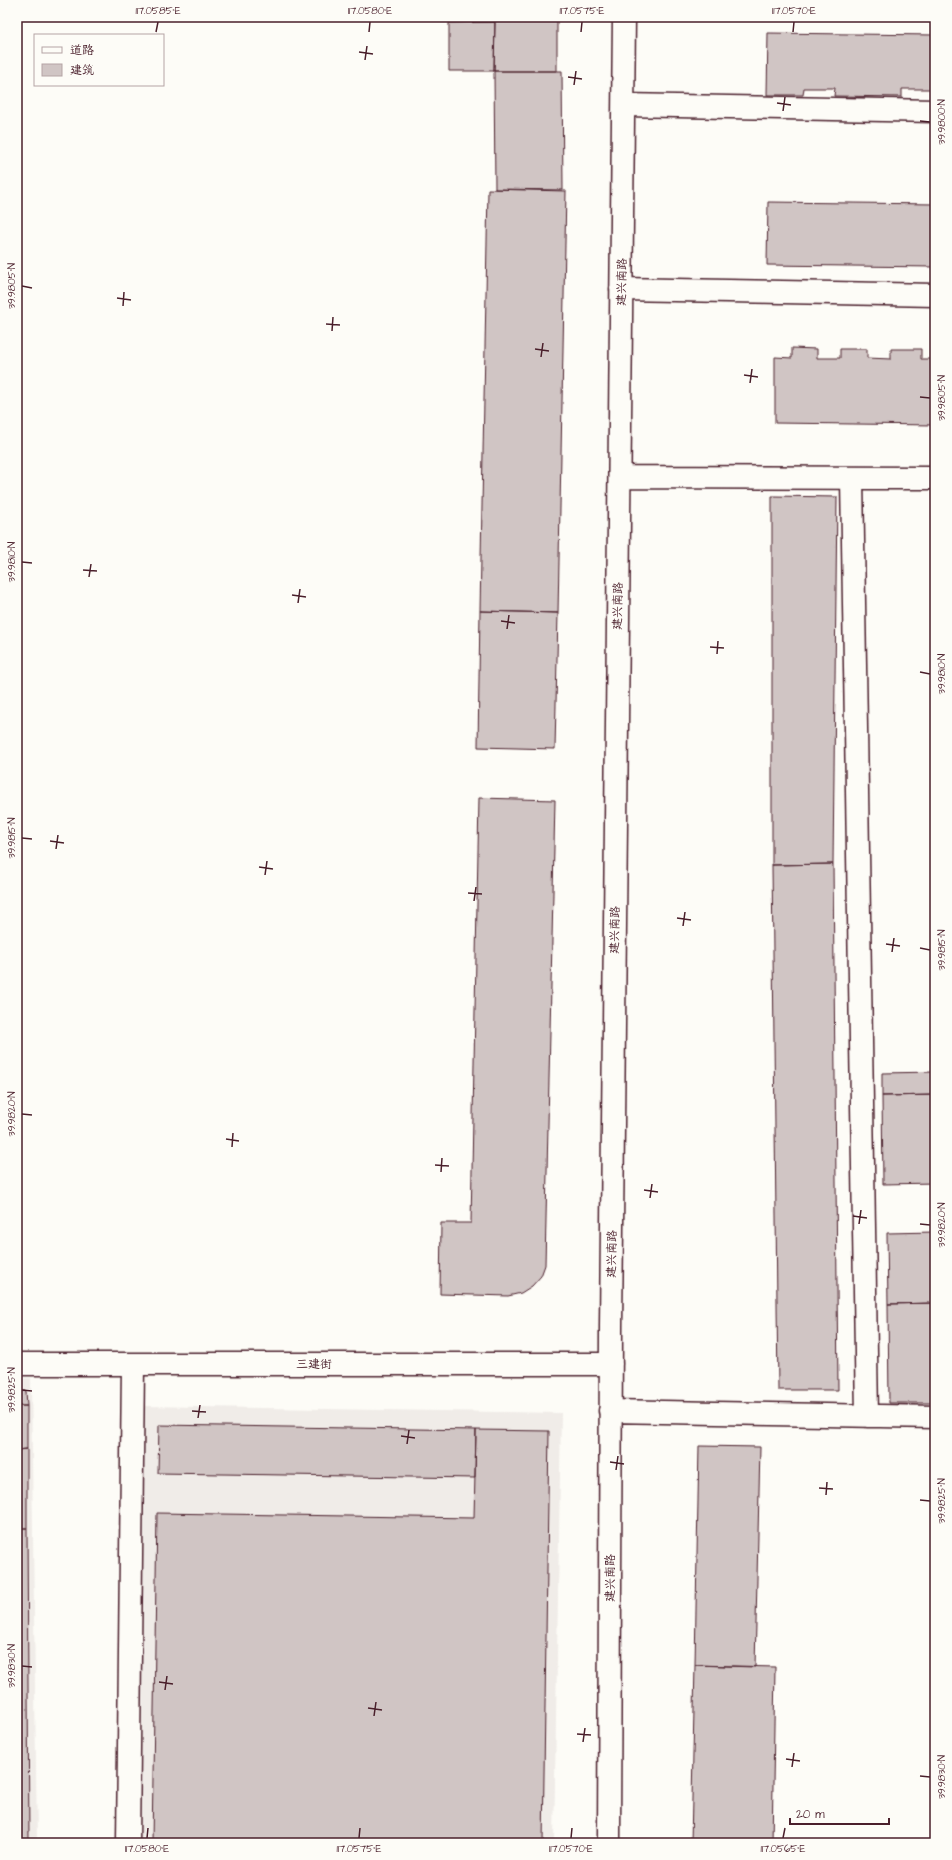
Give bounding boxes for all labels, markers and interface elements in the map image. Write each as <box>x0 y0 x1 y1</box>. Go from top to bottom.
text: 117.0585°E <box>135 4 181 18</box>
text: 117.0580°E <box>348 4 392 18</box>
text: 117.0575°E <box>560 4 605 18</box>
text: 117.0570°E <box>772 4 816 18</box>
legend <box>34 34 164 86</box>
text: 道路 <box>70 42 94 59</box>
text: 建筑 <box>70 62 94 79</box>
text: 39.9800°N <box>935 99 949 145</box>
street label: 建兴南路 <box>613 258 631 306</box>
text: 39.9805°N <box>5 263 19 309</box>
text: 39.9805°N <box>935 375 949 421</box>
text: 39.9810°N <box>5 542 19 582</box>
street label: 建兴南路 <box>609 582 627 630</box>
text: 39.9810°N <box>935 654 949 694</box>
text: 39.9815°N <box>5 817 19 859</box>
street label: 建兴南路 <box>606 906 624 954</box>
text: 39.9815°N <box>935 929 949 971</box>
text: 39.9820°N <box>5 1092 19 1136</box>
text: 39.9820°N <box>935 1203 949 1247</box>
street label: 建兴南路 <box>603 1230 621 1278</box>
street label: 三建街 <box>296 1356 332 1373</box>
text: 39.9825°N <box>5 1367 19 1413</box>
text: 39.9825°N <box>935 1478 949 1524</box>
street label: 建兴南路 <box>602 1554 619 1602</box>
text: 39.9830°N <box>5 1644 19 1688</box>
text: 39.9830°N <box>935 1755 949 1799</box>
scale bar <box>790 1800 889 1826</box>
text: 20 m <box>796 1806 825 1823</box>
text: 117.0580°E <box>125 1842 169 1856</box>
text: 117.0575°E <box>337 1842 382 1856</box>
text: 117.0570°E <box>549 1842 593 1856</box>
text: 117.0565°E <box>761 1842 806 1856</box>

